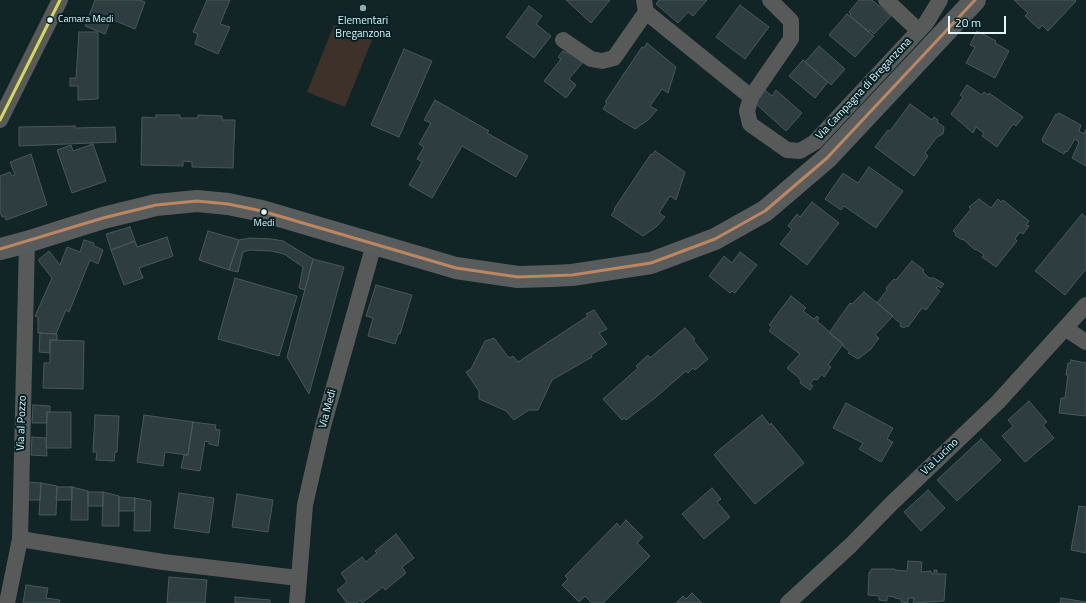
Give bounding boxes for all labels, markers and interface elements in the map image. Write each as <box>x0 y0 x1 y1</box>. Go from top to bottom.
marker: Elementari Breganzona <box>358 3 368 13</box>
scale bar <box>950 8 1008 34</box>
text: 20 m <box>955 13 981 32</box>
place label: Camara Medi <box>58 14 113 26</box>
place label: Elementari Breganzona <box>335 14 391 40</box>
marker: Camara Medi <box>45 15 55 25</box>
street label: Via Campagna di Breganzona <box>813 35 915 143</box>
marker: Medi <box>259 207 269 217</box>
place label: Medi <box>254 218 274 230</box>
street label: Via Medi <box>316 388 340 430</box>
street label: Via al Pozzo <box>14 395 30 451</box>
street label: Via Lucino <box>919 436 961 478</box>

